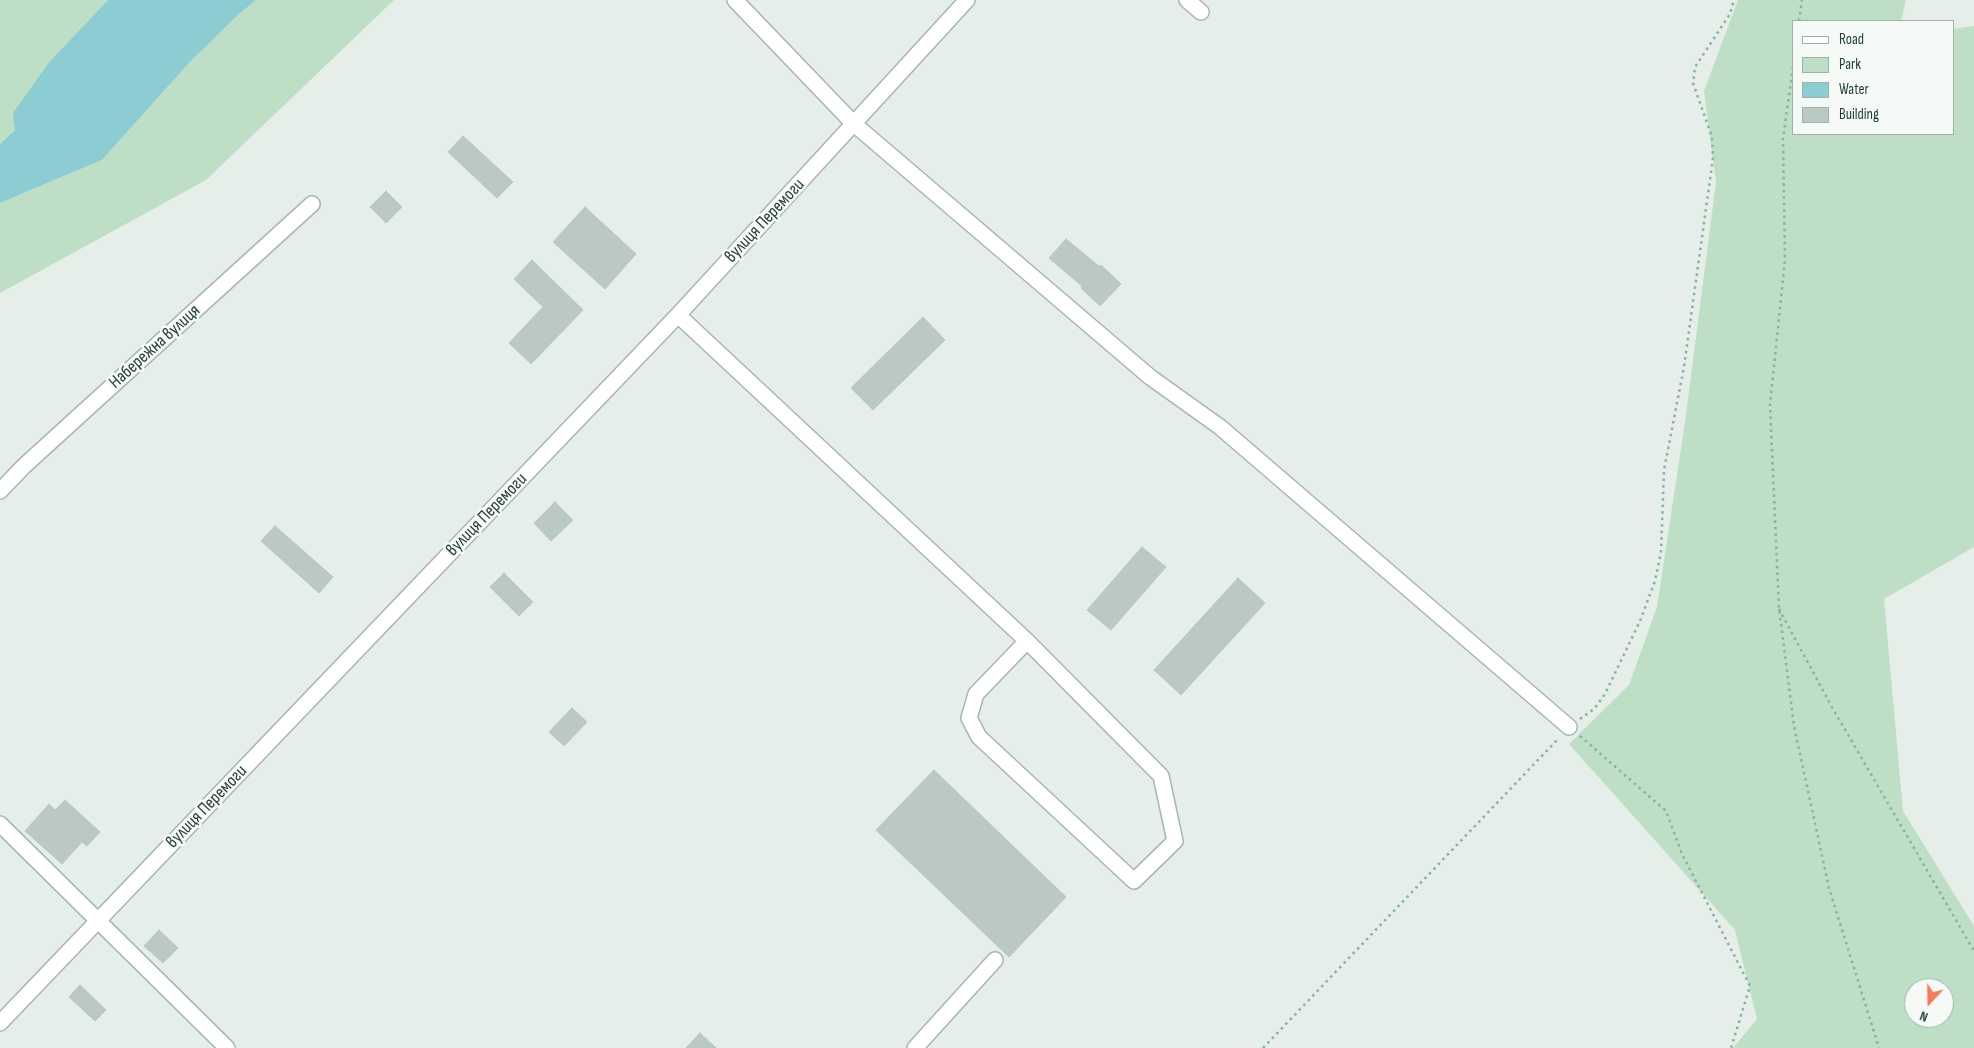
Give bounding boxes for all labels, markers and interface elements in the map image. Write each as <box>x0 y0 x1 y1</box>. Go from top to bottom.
legend <box>1792 20 1954 135</box>
text: Road <box>1839 30 1864 49</box>
text: Park <box>1839 55 1861 74</box>
text: Water <box>1839 80 1869 99</box>
text: Building <box>1839 105 1879 124</box>
street label: вулиця Перемоги <box>721 174 809 268</box>
street label: Набережна вулиця <box>105 300 205 394</box>
street label: вулиця Перемоги <box>442 469 532 561</box>
street label: вулиця Перемоги <box>162 761 252 853</box>
north arrow <box>1904 978 1954 1028</box>
text: N <box>1917 1007 1930 1026</box>

